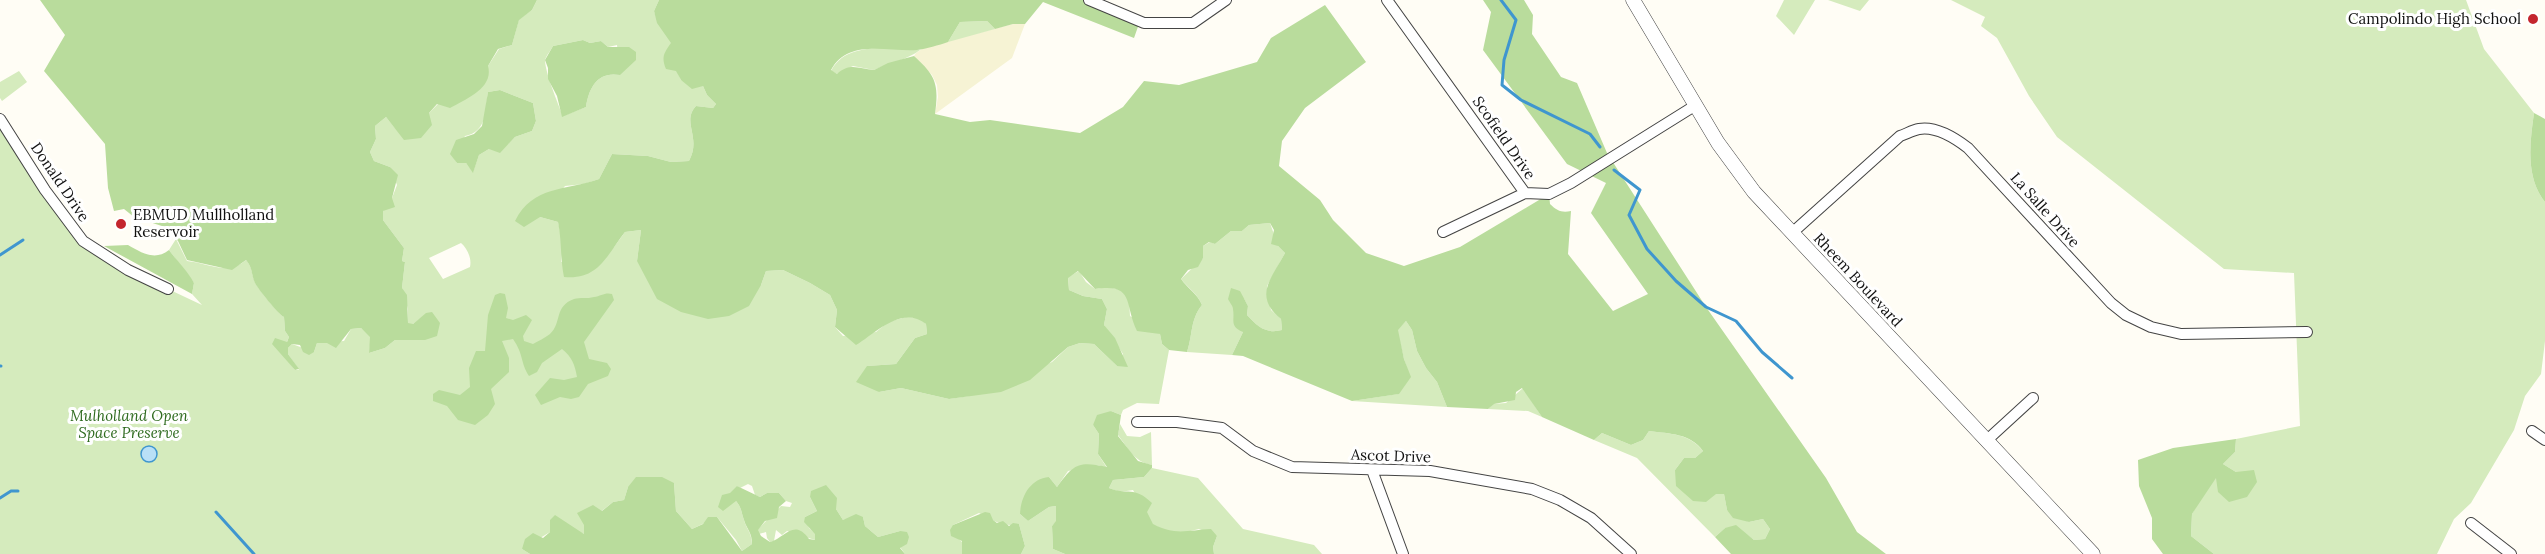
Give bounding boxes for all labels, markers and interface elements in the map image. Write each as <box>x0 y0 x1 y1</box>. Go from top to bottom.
place label: Campolindo High School <box>2348 9 2521 28</box>
marker: Campolindo High School <box>2526 12 2540 26</box>
street label: Scofield Drive <box>1469 92 1540 183</box>
street label: Donald Drive <box>27 139 94 225</box>
street label: La Salle Drive <box>2007 168 2084 251</box>
place label: EBMUD Mullholland Reservoir <box>133 205 274 241</box>
marker: EBMUD Mullholland Reservoir <box>114 217 128 231</box>
street label: Rheem Boulevard <box>1810 229 1907 331</box>
park label: Mulholland Open Space Preserve <box>70 406 189 442</box>
street label: Ascot Drive <box>1350 445 1431 466</box>

